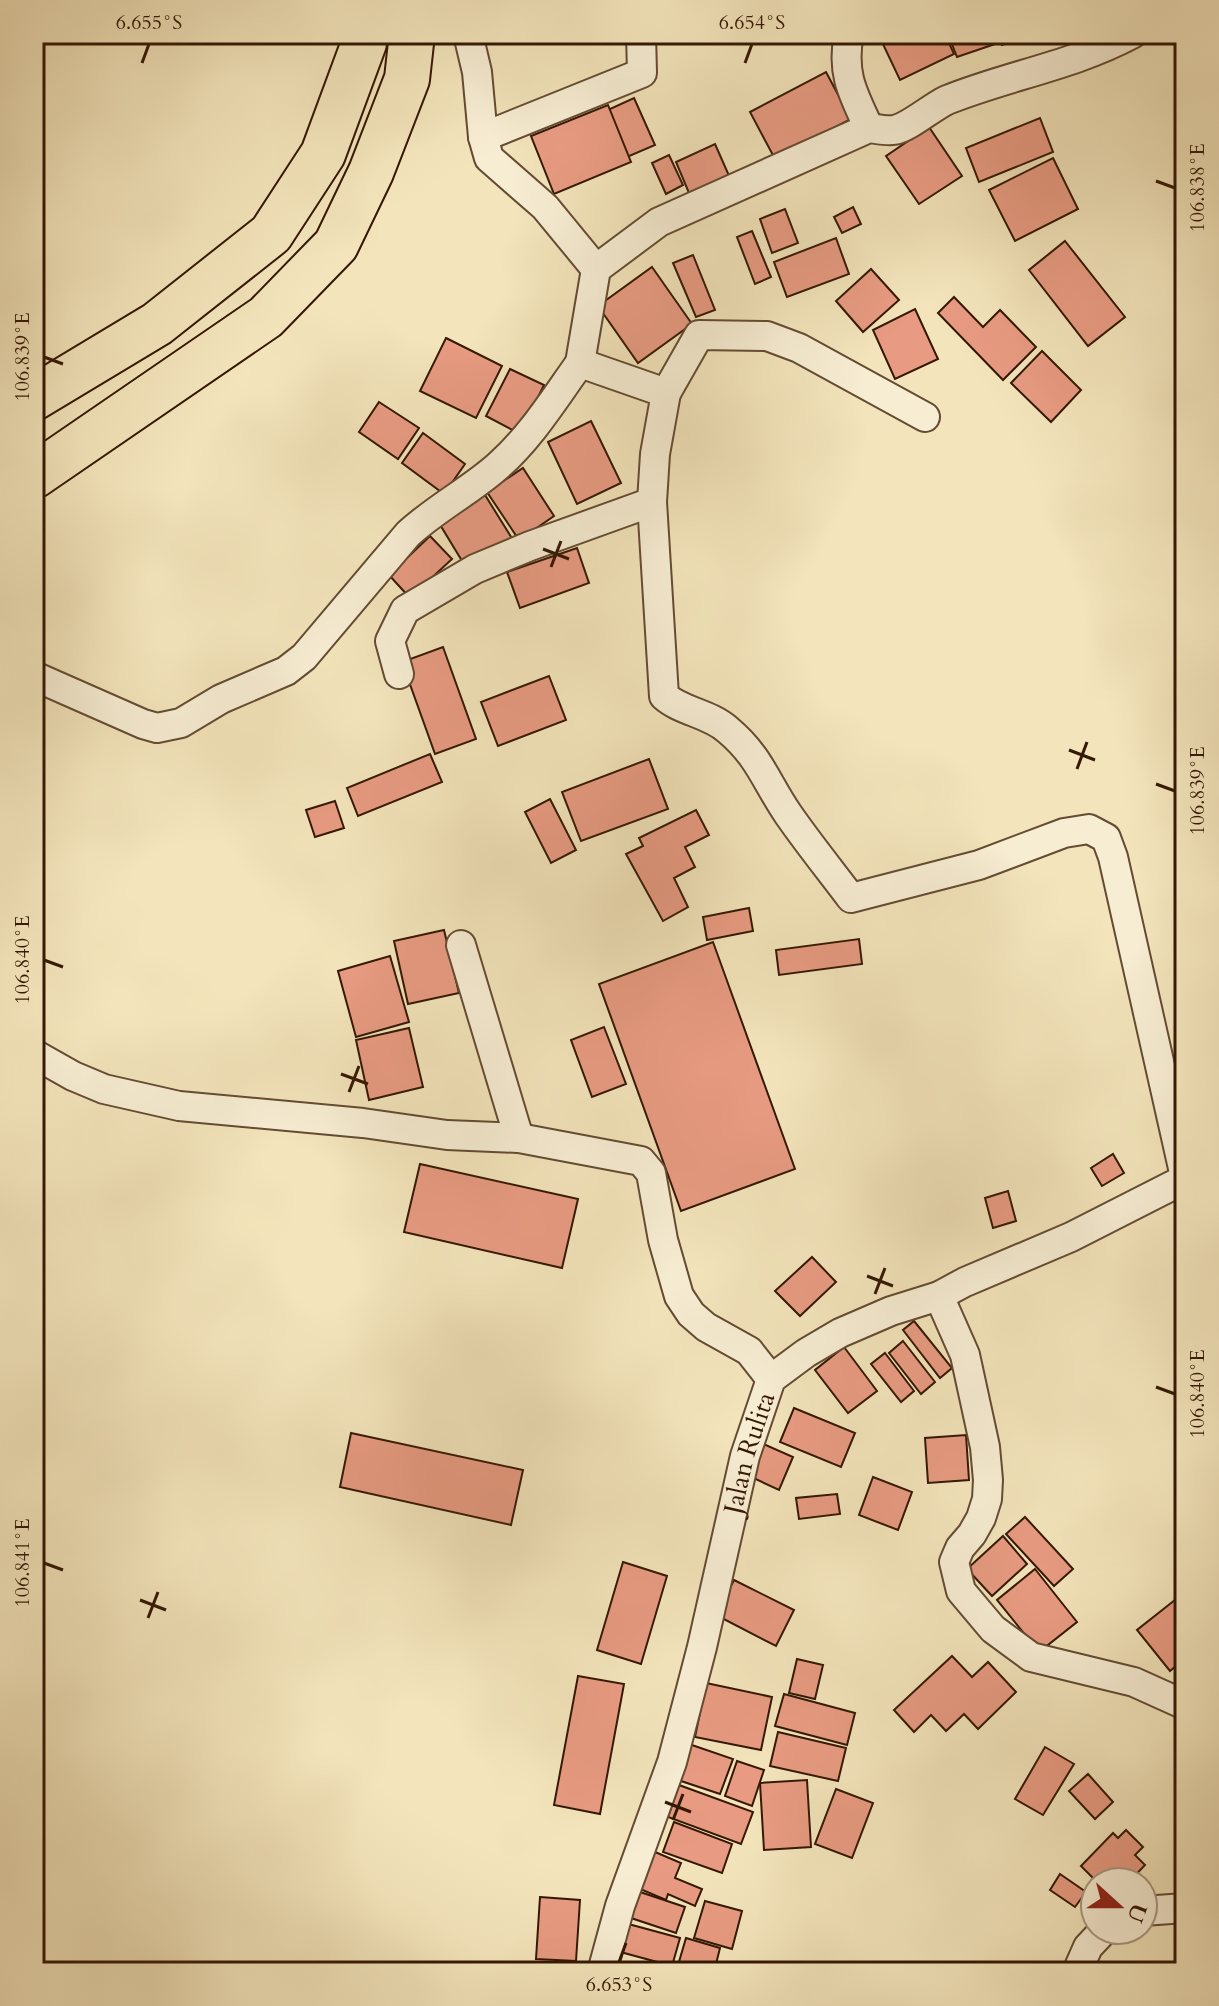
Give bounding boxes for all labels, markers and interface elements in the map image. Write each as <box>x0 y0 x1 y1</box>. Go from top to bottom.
text: 6.655°S <box>116 9 182 36</box>
text: 6.654°S <box>719 9 785 36</box>
text: 106.838°E <box>1184 143 1211 233</box>
text: 106.839°E <box>9 312 36 402</box>
text: 106.839°E <box>1184 746 1211 836</box>
text: 106.840°E <box>9 915 36 1005</box>
text: 106.840°E <box>1184 1349 1211 1439</box>
street label: Jalan Rulita <box>715 1387 783 1521</box>
text: 106.841°E <box>9 1518 36 1608</box>
north arrow <box>1079 1866 1159 1946</box>
text: U <box>1120 1899 1154 1927</box>
text: 6.653°S <box>586 1971 652 1998</box>

